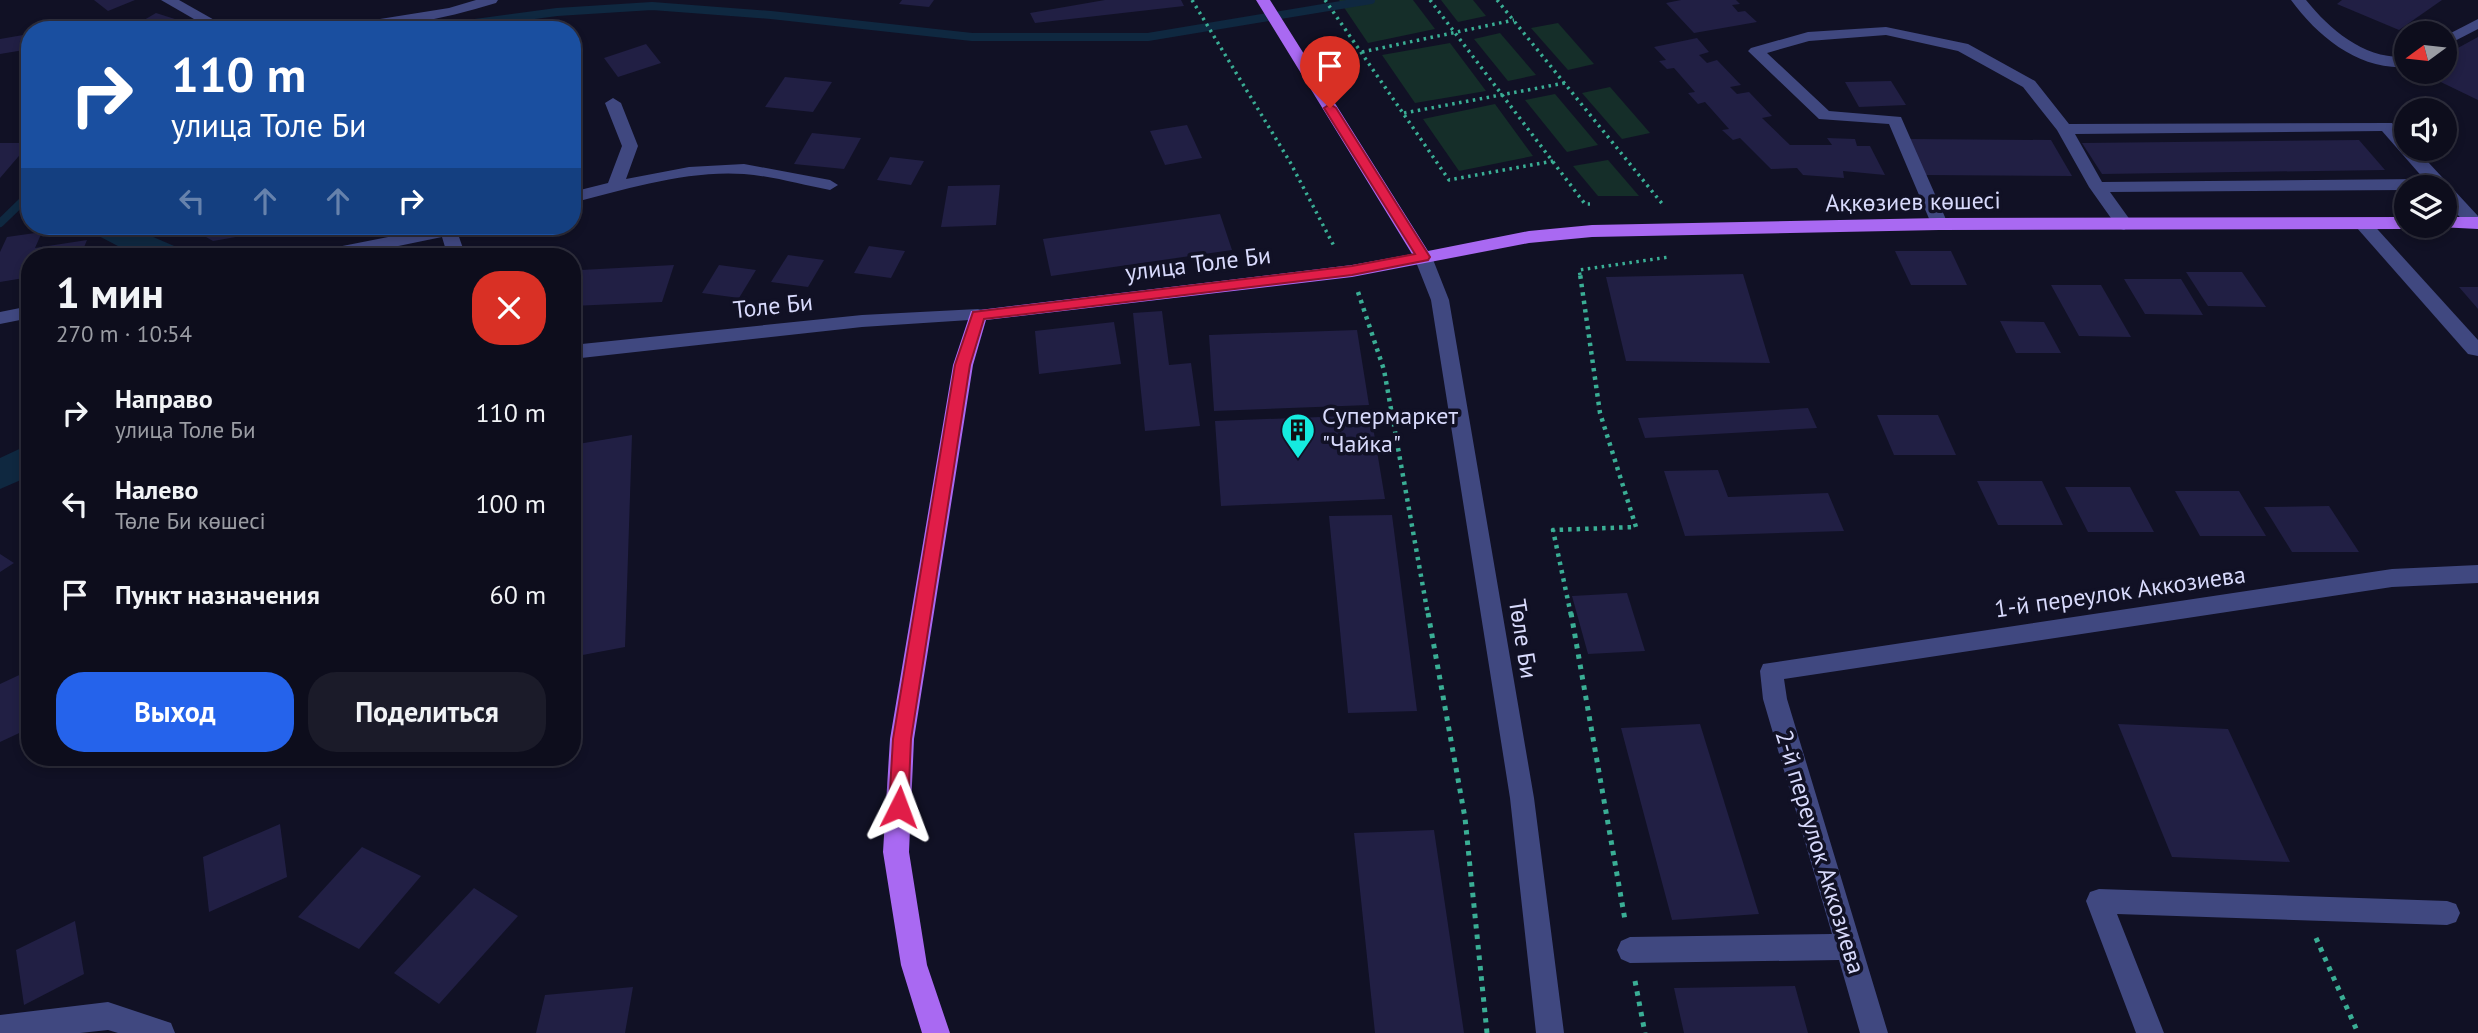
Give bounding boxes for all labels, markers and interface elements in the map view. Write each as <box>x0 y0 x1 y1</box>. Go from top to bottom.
north arrow <box>2394 21 2457 84</box>
map controls <box>2394 21 2457 238</box>
pin <box>1300 36 1360 108</box>
text: 110 m <box>171 42 306 106</box>
icon: arrive <box>1311 47 1349 85</box>
icon: right <box>56 49 147 140</box>
button: sound <box>2394 98 2457 161</box>
text: улица Толе Би <box>171 104 367 146</box>
button: layers <box>2394 175 2457 238</box>
icon: left <box>173 182 211 220</box>
icon: ahead <box>246 182 284 220</box>
icon: ahead <box>319 182 357 220</box>
icon: right <box>392 182 430 220</box>
street label: Ақкөзиев көшесі <box>1825 184 2001 219</box>
street label: улица Толе Би <box>1123 239 1273 288</box>
text: 1 мин <box>56 265 164 320</box>
button: close <box>472 271 546 345</box>
street label: Толе Би <box>732 286 814 325</box>
text: 270 m · 10:54 <box>56 319 192 348</box>
text: Направо <box>115 382 213 415</box>
icon: right <box>56 394 94 432</box>
text: 110 m <box>475 396 546 429</box>
place label: Супермаркет "Чайка" <box>1322 400 1459 459</box>
building icon: Супермаркет "Чайка" <box>1279 411 1317 460</box>
text: улица Толе Би <box>115 415 256 444</box>
text: Налево <box>115 473 199 506</box>
icon: left <box>56 485 94 523</box>
text: 100 m <box>475 487 546 520</box>
text: Төле Би көшесі <box>115 506 266 535</box>
street label: 1-й переулок Аккозиева <box>1992 559 2247 624</box>
icon: arrive <box>56 576 94 614</box>
text: Пункт назначения <box>115 578 320 611</box>
text: 60 m <box>490 578 546 611</box>
street label: Төле Би <box>1502 597 1545 681</box>
button: Выход <box>56 672 294 752</box>
button: Поделиться <box>308 672 546 752</box>
street label: 2-й переулок Аккозиева <box>1769 726 1872 977</box>
position arrow <box>862 770 936 844</box>

